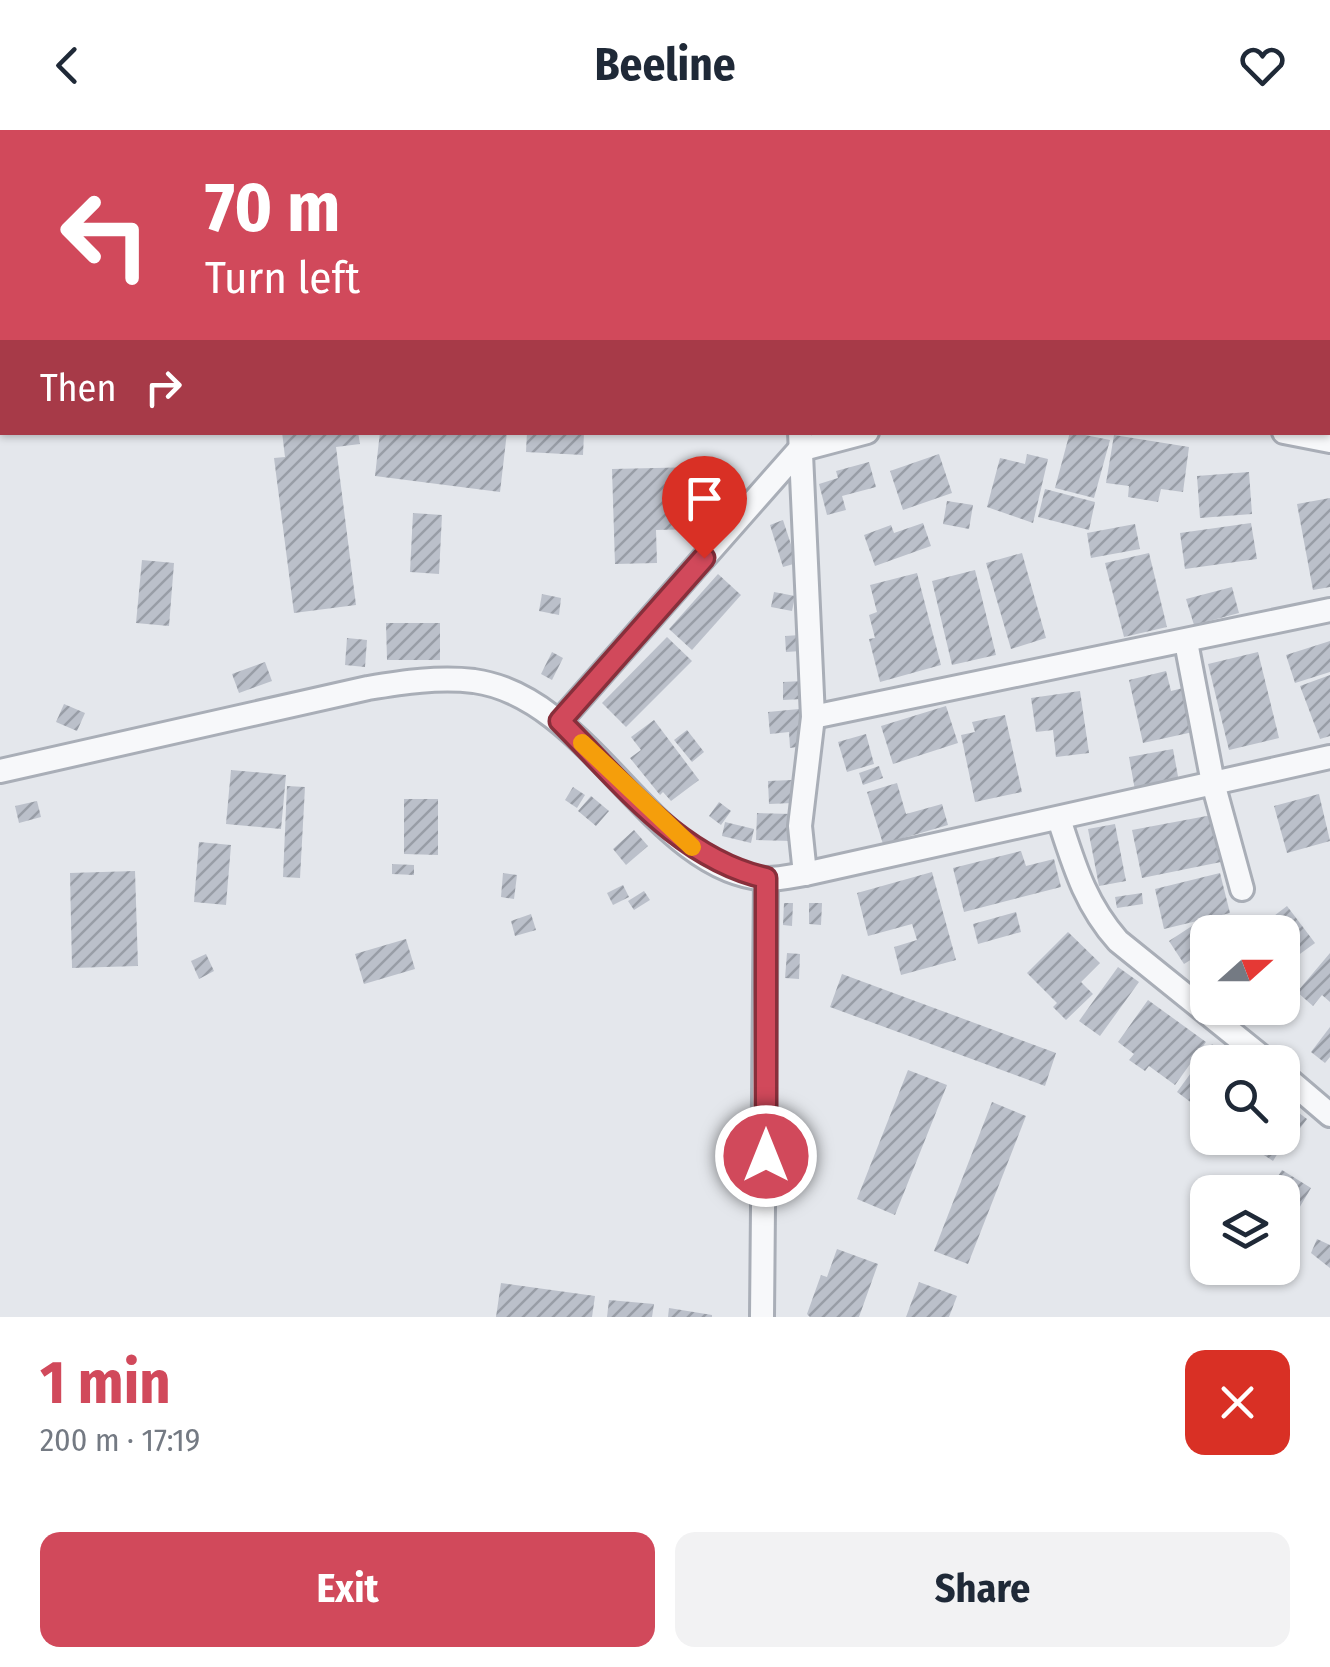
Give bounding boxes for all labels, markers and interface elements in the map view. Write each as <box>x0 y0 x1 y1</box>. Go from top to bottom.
icon: back <box>40 38 95 93</box>
text: Beeline <box>594 38 736 92</box>
icon: heart <box>1235 38 1290 93</box>
text: 70 m <box>205 166 340 250</box>
icon: left <box>40 170 170 300</box>
text: Turn left <box>205 251 360 305</box>
icon: right <box>136 360 191 415</box>
text: Then <box>40 365 116 411</box>
pin <box>662 456 747 559</box>
icon: arrive <box>677 471 732 526</box>
north arrow <box>1190 915 1300 1025</box>
map controls <box>1190 915 1300 1285</box>
button: search <box>1190 1045 1300 1155</box>
position arrow <box>714 1104 818 1208</box>
button: layers <box>1190 1175 1300 1285</box>
text: 1 min <box>40 1347 171 1419</box>
button: close <box>1185 1350 1290 1455</box>
text: 200 m · 17:19 <box>40 1421 200 1459</box>
button: Exit <box>40 1532 655 1647</box>
button: Share <box>675 1532 1290 1647</box>

